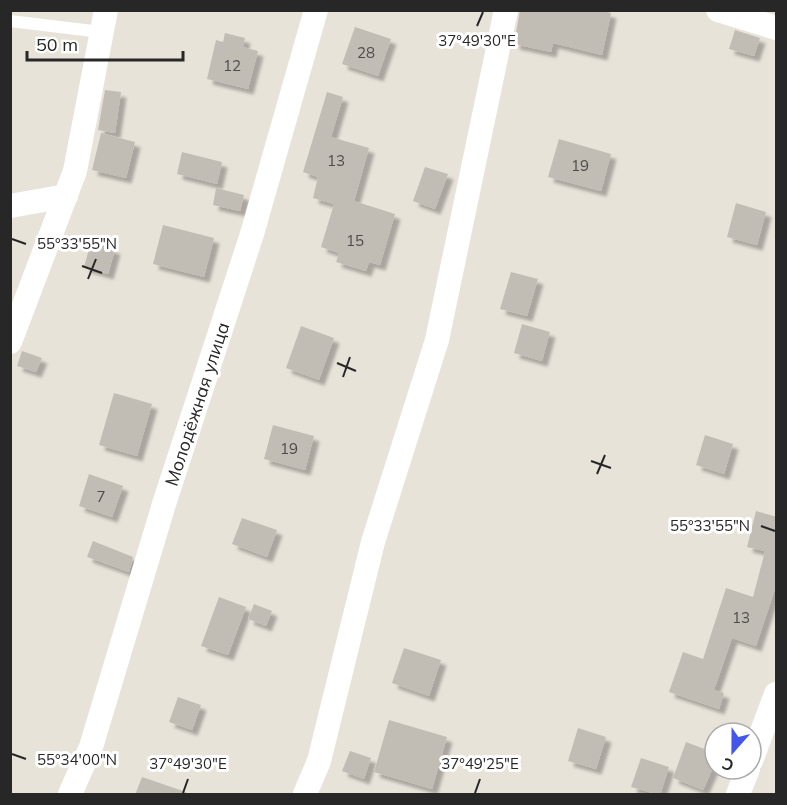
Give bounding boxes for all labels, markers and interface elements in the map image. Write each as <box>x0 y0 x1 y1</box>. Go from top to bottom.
scale bar <box>27 24 183 62</box>
text: 37°49'30"E <box>438 31 516 50</box>
text: 50 m <box>36 33 78 56</box>
house number: 28 <box>357 43 375 62</box>
house number: 12 <box>223 56 241 75</box>
house number: 13 <box>327 151 345 170</box>
house number: 19 <box>571 156 589 175</box>
house number: 15 <box>346 231 364 250</box>
text: 55°33'55"N <box>37 234 117 253</box>
street label: Молодёжная улица <box>160 319 234 489</box>
house number: 19 <box>280 439 298 458</box>
house number: 7 <box>96 487 106 506</box>
text: 55°33'55"N <box>670 516 750 535</box>
house number: 13 <box>732 608 750 627</box>
north arrow <box>703 721 763 781</box>
text: 55°34'00"N <box>37 750 117 769</box>
text: 37°49'30"E <box>149 754 227 773</box>
text: 37°49'25"E <box>441 754 519 773</box>
text: С <box>719 754 736 776</box>

